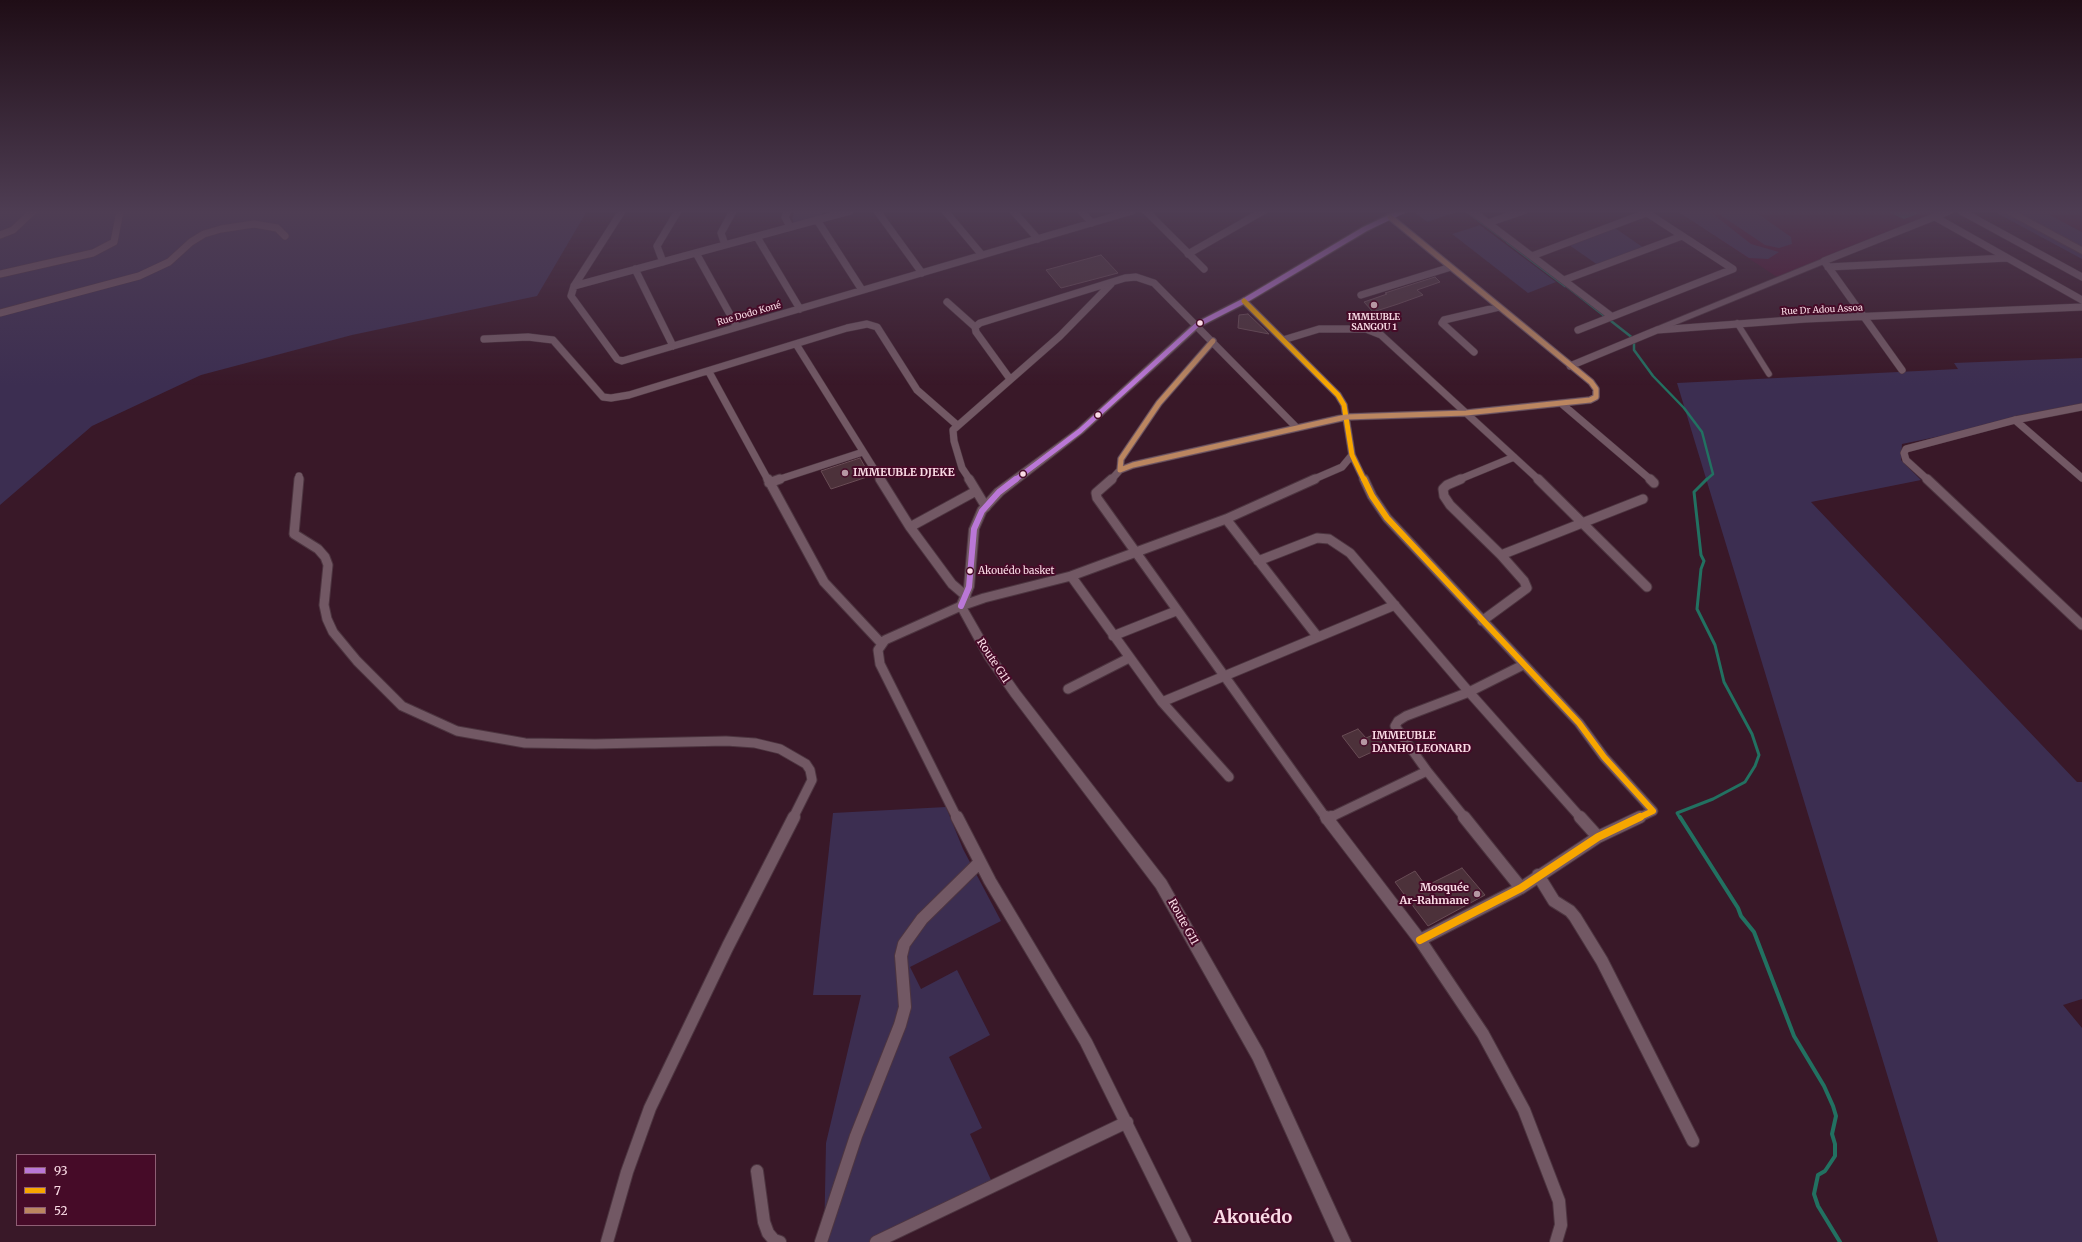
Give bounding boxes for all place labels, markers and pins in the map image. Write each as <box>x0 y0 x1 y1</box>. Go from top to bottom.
marker: IMMEUBLE SANGOU 1 <box>1369 300 1379 310</box>
place label: IMMEUBLE SANGOU 1 <box>1348 312 1400 333</box>
unlabelled marker <box>1195 318 1205 328</box>
unlabelled marker <box>1093 410 1103 420</box>
place label: IMMEUBLE DJEKE <box>853 466 955 480</box>
marker: IMMEUBLE DJEKE <box>840 468 850 478</box>
unlabelled marker <box>1018 469 1028 479</box>
place label: Akouédo basket <box>978 565 1054 577</box>
marker: Akouédo basket <box>965 566 975 576</box>
place label: IMMEUBLE DANHO LEONARD <box>1372 729 1471 755</box>
marker: IMMEUBLE DANHO LEONARD <box>1359 737 1369 747</box>
place label: Mosquée Ar-Rahmane <box>1399 881 1469 907</box>
marker: Mosquée Ar-Rahmane <box>1472 889 1482 899</box>

